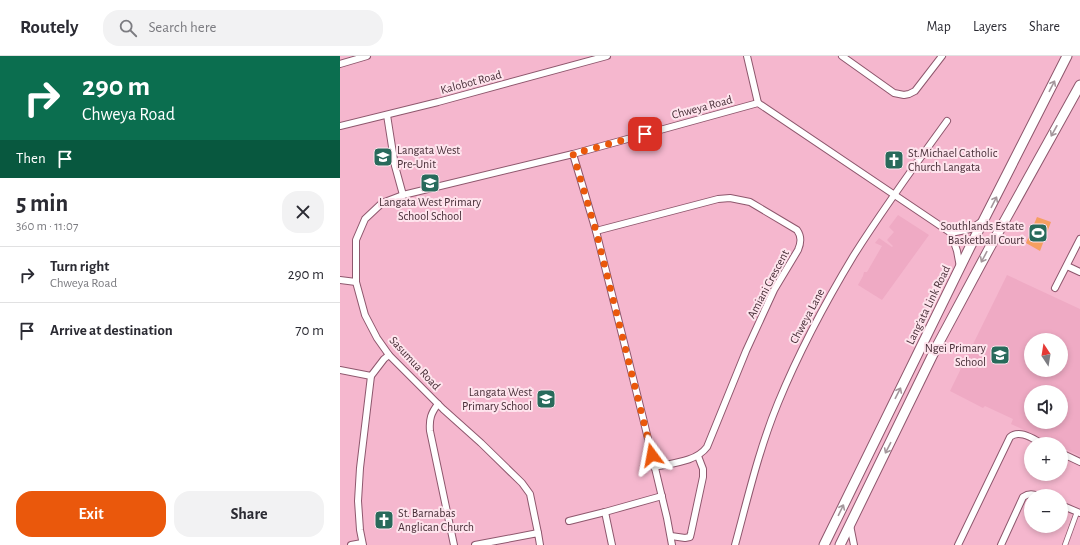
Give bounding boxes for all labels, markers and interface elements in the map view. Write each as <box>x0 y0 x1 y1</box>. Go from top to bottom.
search box <box>103 10 383 46</box>
icon: search <box>117 17 139 39</box>
text: Routely <box>20 18 79 37</box>
text: Search here <box>149 20 216 35</box>
text: Map <box>926 20 951 34</box>
text: Layers <box>973 20 1007 34</box>
text: Share <box>1029 20 1060 34</box>
street label: Kalobot Road <box>439 68 503 96</box>
icon: right <box>16 72 68 124</box>
text: 290 m <box>82 73 150 101</box>
one-way arrow <box>1049 80 1056 92</box>
street label: Chweya Road <box>670 93 734 122</box>
text: Chweya Road <box>82 106 175 124</box>
pin <box>628 117 662 151</box>
icon: arrive <box>634 123 656 145</box>
one-way arrow <box>1050 125 1058 137</box>
place label: Langata West Pre-Unit <box>397 144 460 170</box>
school or university icon: Langata West Pre-Unit <box>372 146 394 168</box>
place label: St.Michael Catholic Church Langata <box>908 147 998 173</box>
icon: arrive <box>54 148 76 170</box>
church icon: St.Michael Catholic Church Langata <box>883 149 905 171</box>
text: Then <box>16 151 46 166</box>
school or university icon: Langata West Primary School School <box>419 172 441 194</box>
button: close <box>282 191 324 233</box>
text: 5 min <box>16 192 68 216</box>
place label: Langata West Primary School School <box>379 196 481 222</box>
one-way arrow <box>991 196 998 208</box>
text: 360 m · 11:07 <box>16 220 78 233</box>
place label: Southlands Estate Basketball Court <box>940 220 1024 246</box>
sports icon: Southlands Estate Basketball Court <box>1027 222 1049 244</box>
street label: Amiani Crescent <box>745 248 791 320</box>
one-way arrow <box>980 251 988 263</box>
text: Turn right <box>50 259 109 274</box>
icon: right <box>16 264 38 286</box>
street label: Lang'ata Link Road <box>904 264 952 346</box>
text: 290 m <box>288 267 324 282</box>
text: Chweya Road <box>50 277 117 290</box>
street label: Chweya Lane <box>788 287 827 346</box>
icon: arrive <box>16 320 38 342</box>
text: Arrive at destination <box>50 323 173 338</box>
text: 70 m <box>295 323 324 338</box>
north arrow <box>1024 333 1068 377</box>
map controls <box>1024 333 1068 533</box>
street label: Sasumua Road <box>387 334 443 392</box>
place label: Ngei Primary School <box>925 342 986 368</box>
school or university icon: Ngei Primary School <box>989 344 1011 366</box>
button: sound <box>1024 385 1068 429</box>
place label: Langata West Primary School <box>462 386 532 413</box>
school or university icon: Langata West Primary School <box>535 388 557 410</box>
one-way arrow <box>895 388 903 400</box>
position arrow <box>631 434 673 476</box>
button: + <box>1024 437 1068 481</box>
one-way arrow <box>883 442 891 454</box>
button: − <box>1024 489 1068 533</box>
button: Exit <box>16 491 166 537</box>
button: Share <box>174 491 324 537</box>
one-way arrow <box>838 504 845 516</box>
place label: St. Barnabas Anglican Church <box>398 507 474 533</box>
church icon: St. Barnabas Anglican Church <box>373 509 395 531</box>

